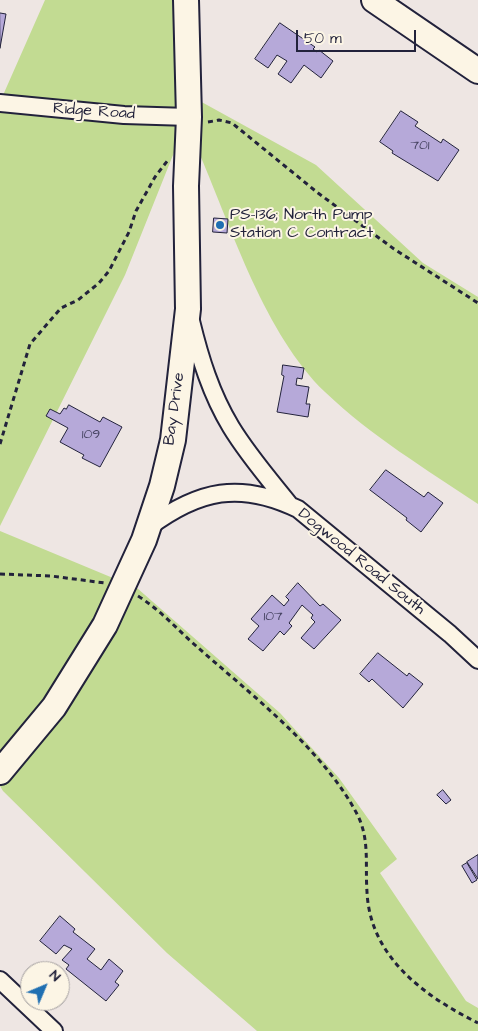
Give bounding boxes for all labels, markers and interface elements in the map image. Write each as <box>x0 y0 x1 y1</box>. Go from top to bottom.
scale bar <box>298 20 418 52</box>
text: 50 m <box>304 28 342 49</box>
street label: Ridge Road <box>52 100 136 124</box>
house number: 701 <box>410 138 430 154</box>
place label: PS-136; North Pump Station C Contract <box>230 206 373 244</box>
marker: PS-136; North Pump Station C Contract <box>214 219 226 231</box>
street label: Bay Drive <box>160 371 190 447</box>
house number: 109 <box>82 427 100 443</box>
street label: Dogwood Road South <box>294 505 428 619</box>
house number: 107 <box>263 609 283 625</box>
north arrow <box>20 961 70 1011</box>
text: N <box>45 966 65 986</box>

